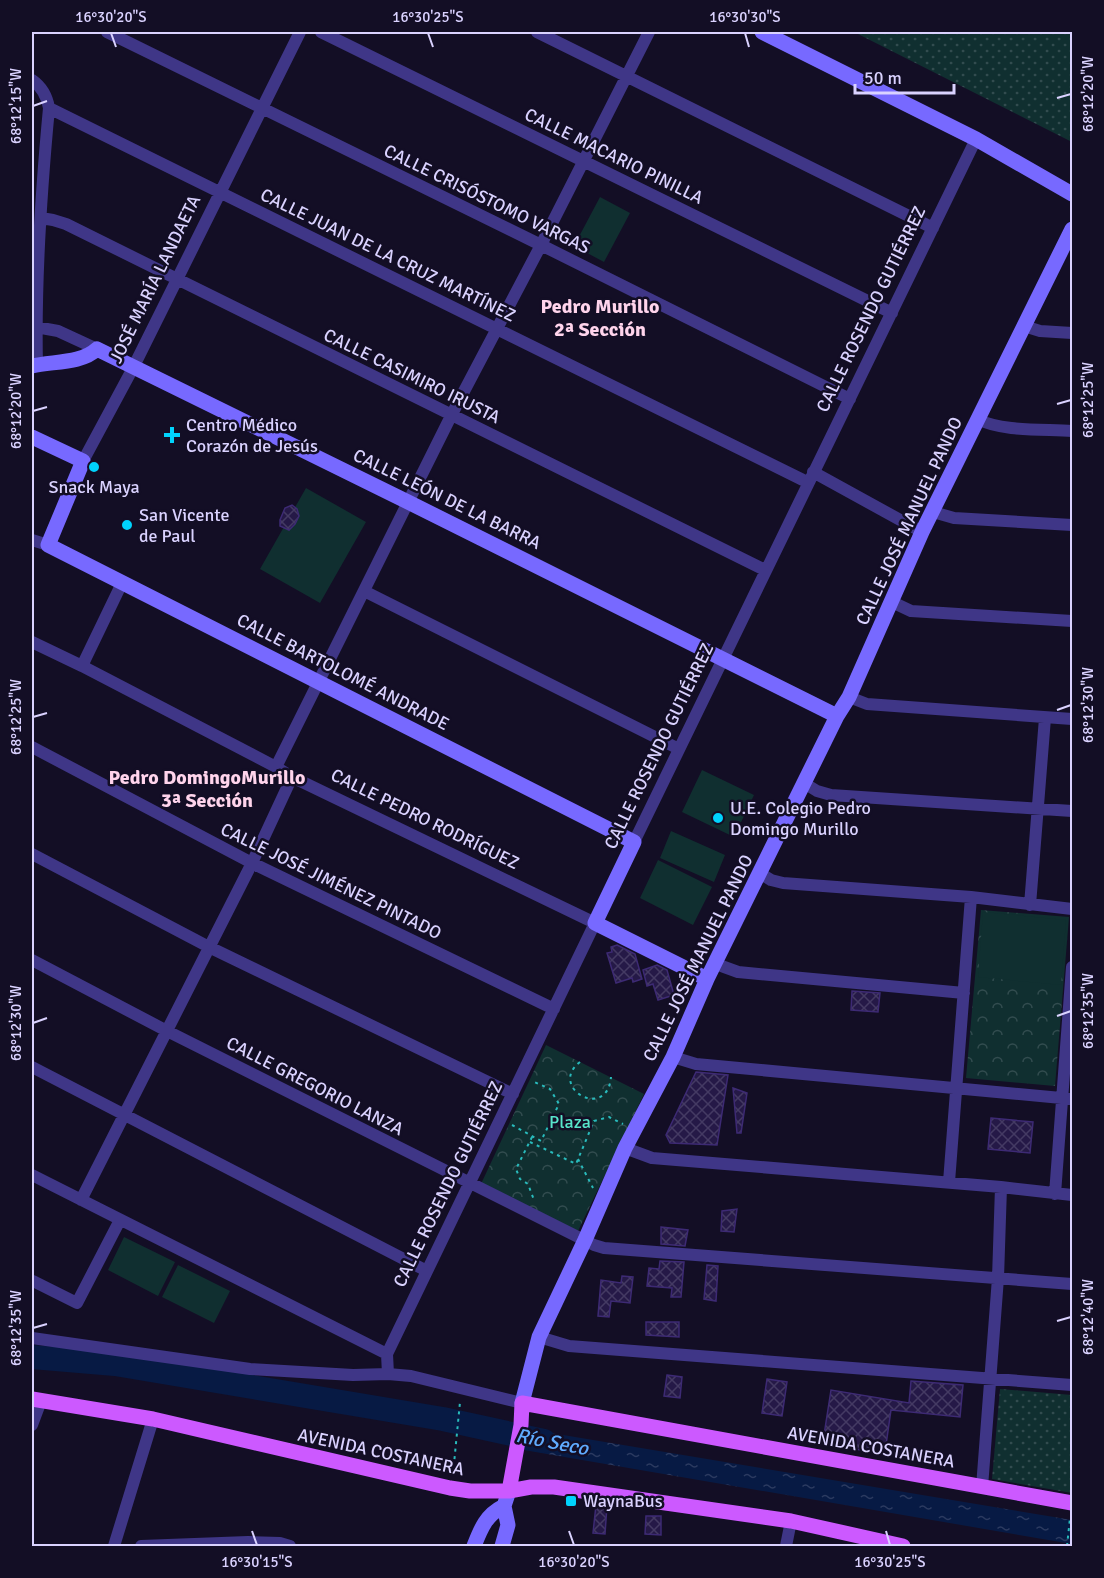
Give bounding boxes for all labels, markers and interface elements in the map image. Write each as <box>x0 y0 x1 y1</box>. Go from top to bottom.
text: 16°30'20"S <box>75 8 147 26</box>
text: 16°30'25"S <box>392 8 464 26</box>
text: 16°30'30"S <box>709 8 781 26</box>
text: 68°12'20"W <box>1079 56 1097 132</box>
scale bar <box>855 57 954 95</box>
text: 50 m <box>864 67 902 89</box>
text: 68°12'15"W <box>7 68 25 144</box>
street label: CALLE MACARIO PINILLA <box>521 103 707 209</box>
street label: CALLE CRISÓSTOMO VARGAS <box>380 139 594 259</box>
street label: CALLE JUAN DE LA CRUZ MARTÍNEZ <box>257 183 519 327</box>
street label: JOSÉ MARÍA LANDAETA <box>105 191 205 367</box>
street label: CALLE ROSENDO GUTIÉRREZ <box>811 202 931 416</box>
district label: Pedro Murillo 2ª Sección <box>540 294 660 342</box>
street label: CALLE CASIMIRO IRUSTA <box>320 324 504 428</box>
text: 68°12'25"W <box>1079 362 1097 438</box>
text: 68°12'20"W <box>7 373 25 449</box>
street label: CALLE JOSÉ MANUEL PANDO <box>851 413 967 629</box>
place label: Centro Médico Corazón de Jesús <box>186 414 318 457</box>
marker: Centro Médico Corazón de Jesús <box>163 426 181 444</box>
street label: CALLE LEÓN DE LA BARRA <box>349 444 545 554</box>
marker: Snack Maya <box>87 460 101 474</box>
place label: Snack Maya <box>48 476 140 498</box>
place label: San Vicente de Paul <box>139 504 229 547</box>
marker: San Vicente de Paul <box>120 518 134 532</box>
street label: CALLE BARTOLOMÉ ANDRADE <box>233 609 453 735</box>
street label: CALLE ROSENDO GUTIÉRREZ <box>599 639 719 853</box>
text: 68°12'30"W <box>1079 667 1097 743</box>
text: 68°12'25"W <box>7 679 25 755</box>
street label: CALLE PEDRO RODRÍGUEZ <box>327 764 523 874</box>
district label: Pedro DomingoMurillo 3ª Sección <box>108 765 306 813</box>
place label: U.E. Colegio Pedro Domingo Murillo <box>730 797 871 840</box>
marker: U.E. Colegio Pedro Domingo Murillo <box>711 811 725 825</box>
street label: CALLE JOSÉ JIMÉNEZ PINTADO <box>217 818 445 944</box>
street label: CALLE JOSÉ MANUEL PANDO <box>638 851 758 1065</box>
text: 68°12'35"W <box>1079 973 1097 1049</box>
text: 68°12'30"W <box>7 985 25 1061</box>
street label: CALLE GREGORIO LANZA <box>223 1032 407 1140</box>
street label: CALLE ROSENDO GUTIÉRREZ <box>388 1077 508 1291</box>
park label: Plaza <box>549 1111 591 1133</box>
text: 68°12'40"W <box>1079 1279 1097 1355</box>
text: 68°12'35"W <box>7 1290 25 1366</box>
street label: AVENIDA COSTANERA <box>786 1421 956 1473</box>
water label: Río Seco <box>514 1423 592 1462</box>
street label: AVENIDA COSTANERA <box>296 1424 466 1480</box>
place label: WaynaBus <box>583 1490 663 1512</box>
marker: WaynaBus <box>564 1494 578 1508</box>
text: 16°30'15"S <box>221 1553 293 1571</box>
text: 16°30'20"S <box>538 1553 610 1571</box>
text: 16°30'25"S <box>854 1553 926 1571</box>

